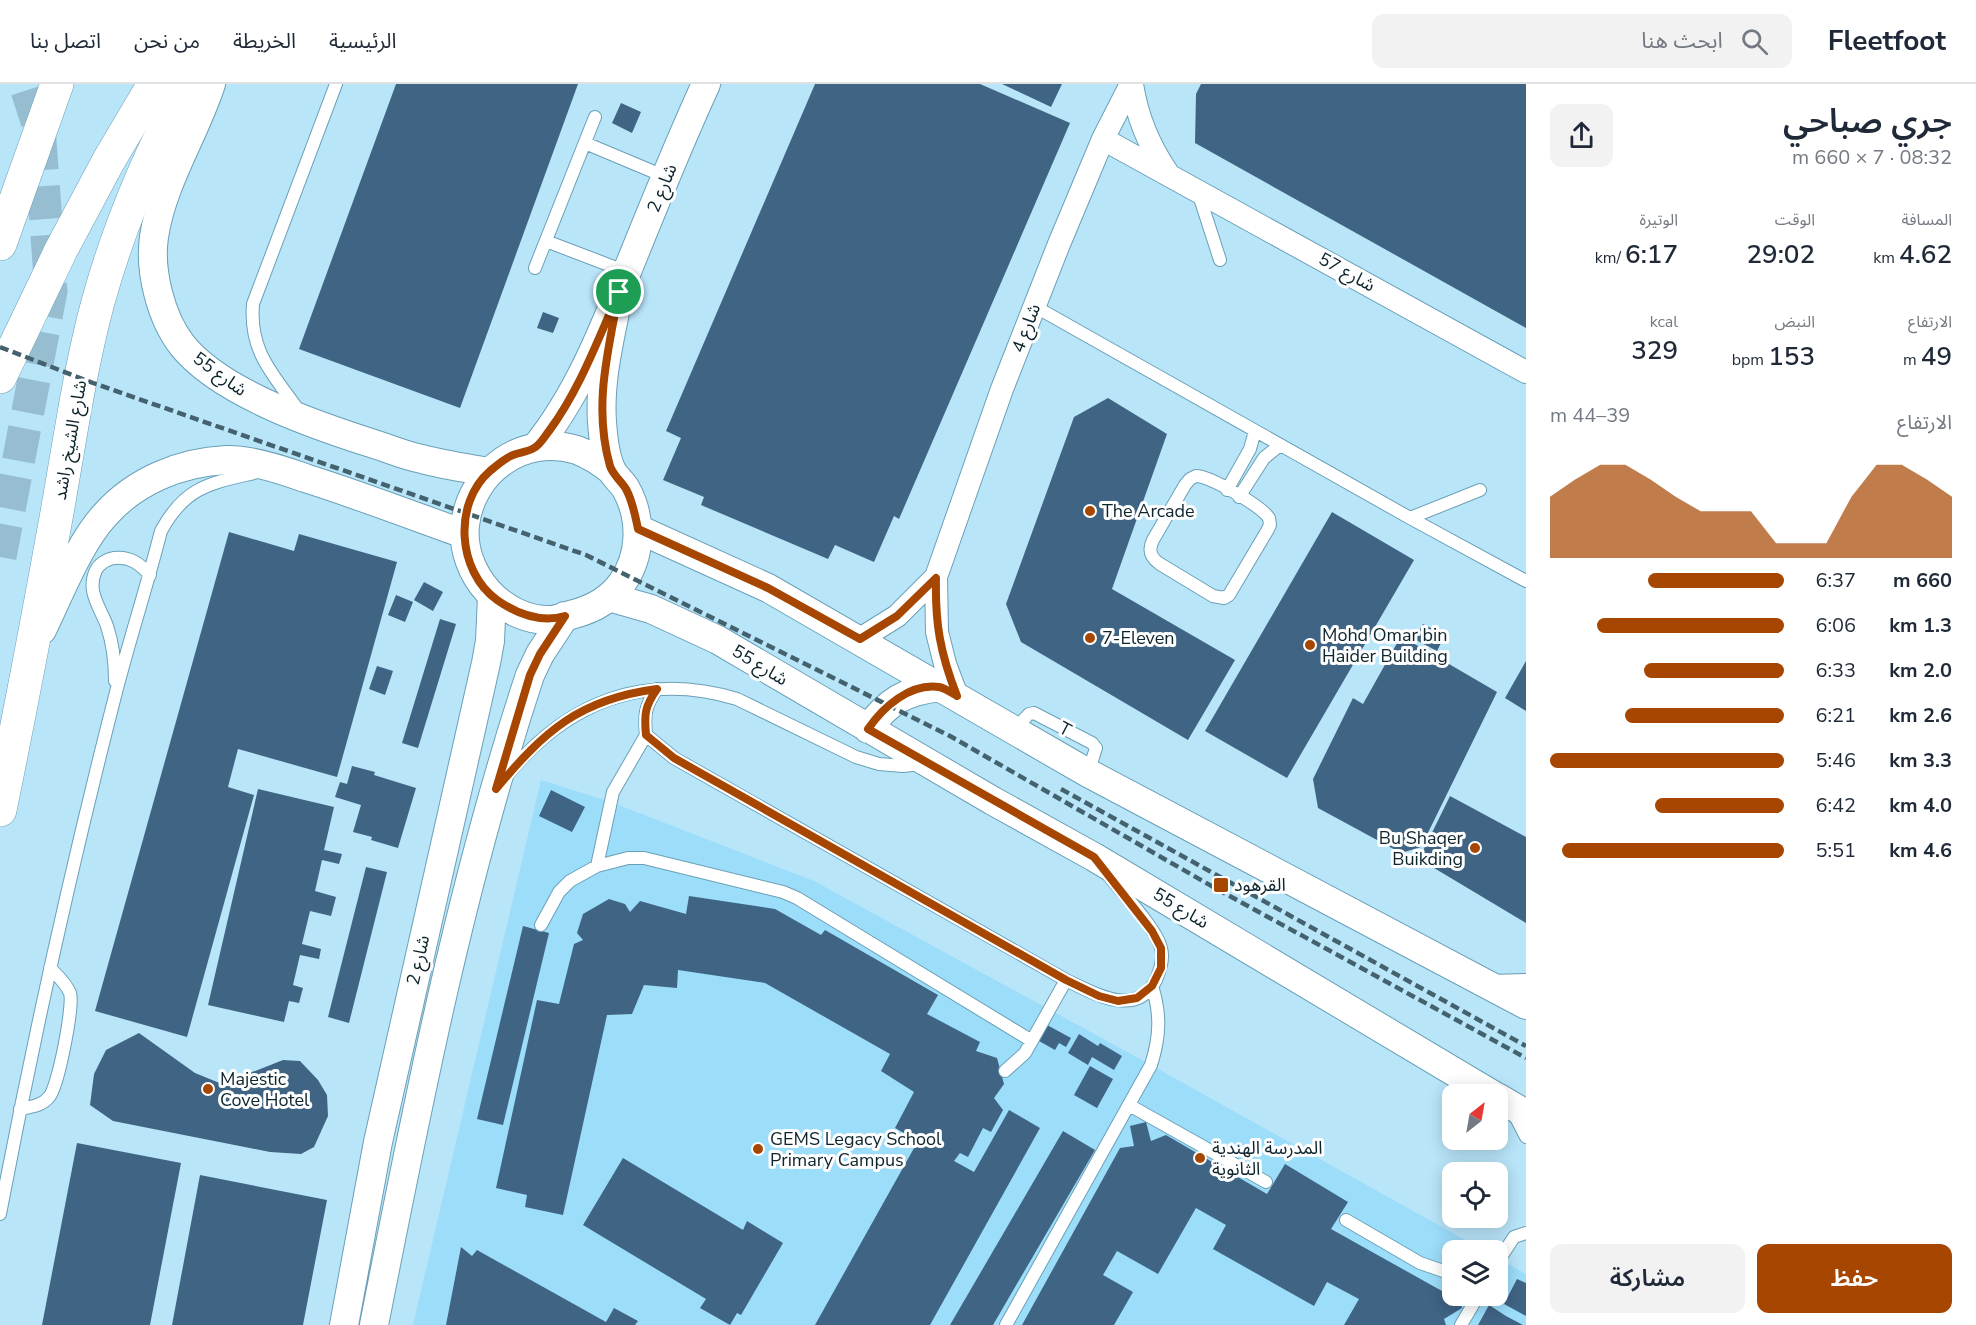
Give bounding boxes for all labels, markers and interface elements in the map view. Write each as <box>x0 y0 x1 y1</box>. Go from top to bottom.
search box <box>1372 14 1792 68</box>
text: Fleetfoot <box>1828 22 1946 60</box>
icon: search <box>1738 25 1771 58</box>
text: ابحث هنا <box>1641 26 1723 56</box>
text: اتصل بنا <box>30 27 101 55</box>
text: من نحن <box>134 27 200 55</box>
text: الخريطة <box>233 27 296 55</box>
text: الرئيسية <box>329 27 396 55</box>
text: جري صباحي <box>1783 99 1952 144</box>
button: share <box>1550 104 1613 167</box>
text: 08:32 · 7 × 660 m <box>1792 144 1952 171</box>
street label: شارع 2 <box>641 160 684 217</box>
text: الوتيرة <box>1640 209 1678 231</box>
text: الوقت <box>1775 209 1815 231</box>
text: المسافة <box>1902 209 1952 231</box>
text: 6:17 <box>1625 237 1678 272</box>
text: 29:02 <box>1746 237 1815 272</box>
text: 4.62 <box>1899 237 1952 272</box>
street label: شارع 57 <box>1313 247 1380 299</box>
text: /km <box>1595 247 1625 269</box>
text: km <box>1873 247 1899 269</box>
pin <box>593 266 644 317</box>
icon: arrive <box>602 275 635 308</box>
street label: شارع 4 <box>1006 300 1048 357</box>
text: kcal <box>1650 311 1678 333</box>
text: النبض <box>1774 311 1815 333</box>
text: الارتفاع <box>1908 311 1952 333</box>
text: 329 <box>1631 333 1678 368</box>
text: 153 <box>1768 339 1815 374</box>
text: 49 <box>1921 339 1952 374</box>
street label: شارع 55 <box>187 346 252 403</box>
text: bpm <box>1732 349 1768 371</box>
text: m <box>1903 349 1921 371</box>
street label: شارع الشيخ راشد <box>48 378 94 502</box>
text: 39–44 m <box>1550 402 1630 429</box>
text: الارتفاع <box>1897 409 1952 436</box>
place label: The Arcade <box>1102 499 1195 523</box>
marker: The Arcade <box>1083 504 1097 518</box>
text: 6:37 <box>1815 567 1856 594</box>
text: 660 m <box>1893 567 1952 594</box>
text: 6:06 <box>1815 612 1856 639</box>
text: 1.3 km <box>1889 612 1952 639</box>
place label: Mohd Omar bin Haider Building <box>1322 623 1448 668</box>
place label: 7-Eleven <box>1102 626 1175 650</box>
marker: 7-Eleven <box>1083 631 1097 645</box>
marker: Mohd Omar bin Haider Building <box>1303 638 1317 652</box>
street label: شارع 55 <box>727 639 792 693</box>
text: 6:33 <box>1815 657 1856 684</box>
text: 2.0 km <box>1889 657 1952 684</box>
text: 6:21 <box>1815 702 1856 729</box>
text: 2.6 km <box>1889 702 1952 729</box>
street label: T <box>1055 716 1076 742</box>
text: 5:46 <box>1815 747 1856 774</box>
text: 3.3 km <box>1889 747 1952 774</box>
text: 6:42 <box>1815 792 1856 819</box>
text: 4.0 km <box>1889 792 1952 819</box>
place label: Bu Shaqer Buikding <box>1379 826 1464 871</box>
text: 5:51 <box>1815 837 1856 864</box>
text: 4.6 km <box>1889 837 1952 864</box>
marker: Bu Shaqer Buikding <box>1468 841 1482 855</box>
place label: القرهود <box>1234 873 1286 897</box>
marker: القرهود <box>1212 876 1230 894</box>
street label: شارع 55 <box>1148 882 1213 936</box>
street label: شارع 2 <box>401 933 437 988</box>
place label: Majestic Cove Hotel <box>220 1067 310 1112</box>
marker: Majestic Cove Hotel <box>201 1082 215 1096</box>
north arrow <box>1442 1084 1508 1150</box>
map controls <box>1442 1084 1508 1306</box>
place label: GEMS Legacy School Primary Campus <box>770 1127 942 1172</box>
place label: المدرسة الهندية الثانوية <box>1212 1136 1322 1181</box>
marker: GEMS Legacy School Primary Campus <box>751 1142 765 1156</box>
marker: المدرسة الهندية الثانوية <box>1193 1151 1207 1165</box>
button: locate <box>1442 1162 1508 1228</box>
button: layers <box>1442 1240 1508 1306</box>
button: مشاركة <box>1550 1244 1745 1313</box>
button: حفظ <box>1757 1244 1952 1313</box>

